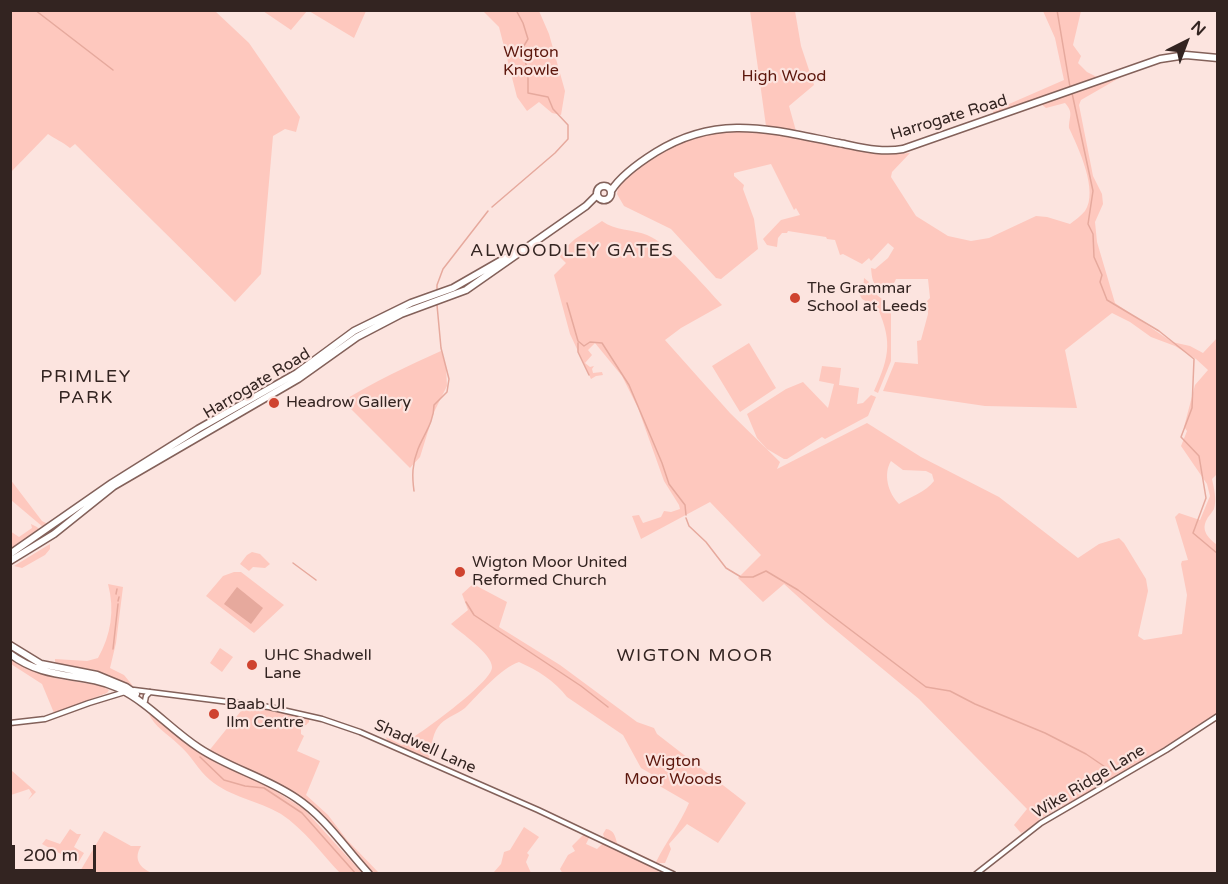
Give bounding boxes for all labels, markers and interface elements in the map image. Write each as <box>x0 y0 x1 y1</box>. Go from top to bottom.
north arrow <box>1156 12 1216 72</box>
text: N <box>1187 17 1210 40</box>
park label: Wigton Knowle <box>503 43 559 81</box>
park label: High Wood <box>742 67 826 87</box>
street label: Harrogate Road <box>888 91 1010 145</box>
district label: ALWOODLEY GATES <box>470 240 674 262</box>
place label: The Grammar School at Leeds <box>807 279 927 317</box>
marker: The Grammar School at Leeds <box>788 291 802 305</box>
street label: Harrogate Road <box>200 345 314 423</box>
district label: PRIMLEY PARK <box>40 366 132 409</box>
place label: Headrow Gallery <box>286 393 411 413</box>
marker: Headrow Gallery <box>267 396 281 410</box>
place label: Wigton Moor United Reformed Church <box>472 553 627 591</box>
marker: Wigton Moor United Reformed Church <box>453 565 467 579</box>
district label: WIGTON MOOR <box>616 645 774 667</box>
place label: UHC Shadwell Lane <box>264 646 372 684</box>
marker: UHC Shadwell Lane <box>245 658 259 672</box>
place label: Baab Ul Ilm Centre <box>226 695 304 733</box>
marker: Baab Ul Ilm Centre <box>207 707 221 721</box>
street label: Shadwell Lane <box>371 716 479 778</box>
street label: Wike Ridge Lane <box>1029 741 1149 823</box>
park label: Wigton Moor Woods <box>624 752 722 790</box>
scale bar <box>15 833 99 871</box>
text: 200 m <box>23 844 78 866</box>

